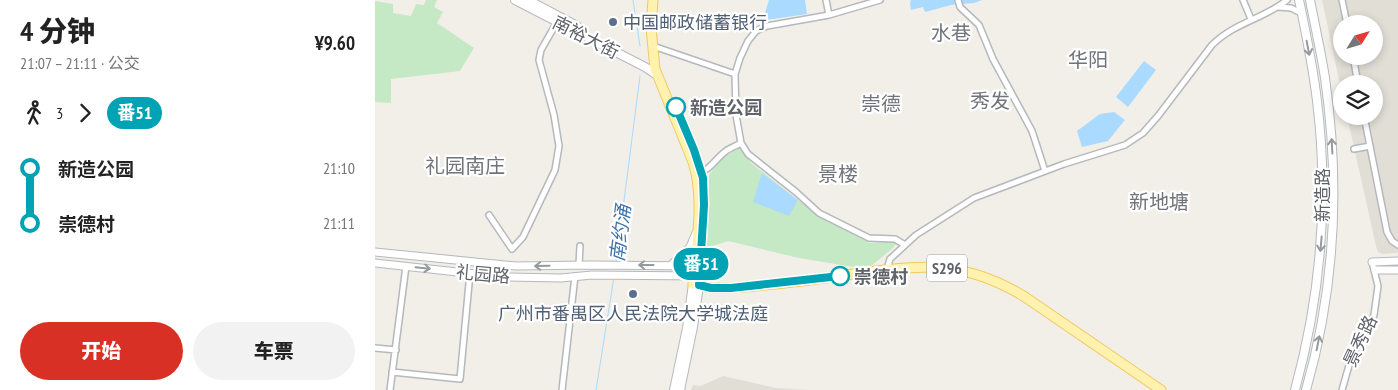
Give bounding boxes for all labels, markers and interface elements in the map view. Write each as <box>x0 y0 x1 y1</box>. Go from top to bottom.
street label: 南裕大街 <box>549 10 623 64</box>
place label: 中国邮政储蓄银行 <box>623 11 767 34</box>
text: 4 分钟 <box>20 12 95 49</box>
north arrow <box>1333 15 1383 65</box>
map controls <box>1333 15 1383 125</box>
marker: 中国邮政储蓄银行 <box>607 16 619 28</box>
district label: 水巷 <box>931 20 971 46</box>
text: ¥9.60 <box>315 31 355 55</box>
one-way arrow <box>1304 39 1314 55</box>
district label: 华阳 <box>1068 47 1108 73</box>
text: 21:07 – 21:11 · 公交 <box>20 53 140 73</box>
button: layers <box>1333 75 1383 125</box>
district label: 秀发 <box>970 88 1010 114</box>
district label: 崇德 <box>861 91 901 117</box>
place label: 新造公园 <box>690 96 762 119</box>
marker: 新造公园 <box>666 97 686 117</box>
icon: walk <box>20 99 48 127</box>
icon: forward <box>71 99 99 127</box>
text: 番51 <box>117 101 152 124</box>
text: 3 <box>56 103 63 123</box>
one-way arrow <box>1327 139 1337 155</box>
district label: 礼园南庄 <box>425 153 505 179</box>
text: 新造公园 <box>58 157 134 181</box>
text: 21:10 <box>323 158 355 178</box>
district label: 景楼 <box>818 161 858 187</box>
street label: 新造路 <box>1311 168 1334 222</box>
district label: 新地塘 <box>1129 189 1189 215</box>
water label: 南约涌 <box>605 201 636 263</box>
text: 崇德村 <box>58 212 115 236</box>
text: 21:11 <box>323 213 355 233</box>
one-way arrow <box>1316 236 1326 252</box>
line badge: 番51 <box>672 248 730 280</box>
text: 番51 <box>683 252 719 275</box>
road number: S296 <box>927 254 967 282</box>
street label: 礼园路 <box>455 260 511 288</box>
one-way arrow <box>638 260 654 270</box>
one-way arrow <box>535 261 551 271</box>
one-way arrow <box>415 263 431 273</box>
place label: 崇德村 <box>854 265 908 288</box>
marker: 崇德村 <box>830 266 850 286</box>
marker: 广州市番禺区人民法院大学城法庭 <box>627 288 639 300</box>
place label: 广州市番禺区人民法院大学城法庭 <box>498 302 768 325</box>
street label: 景秀路 <box>1338 312 1382 370</box>
button: 开始 <box>20 322 183 380</box>
button: 车票 <box>193 322 355 380</box>
one-way arrow <box>1314 335 1323 351</box>

